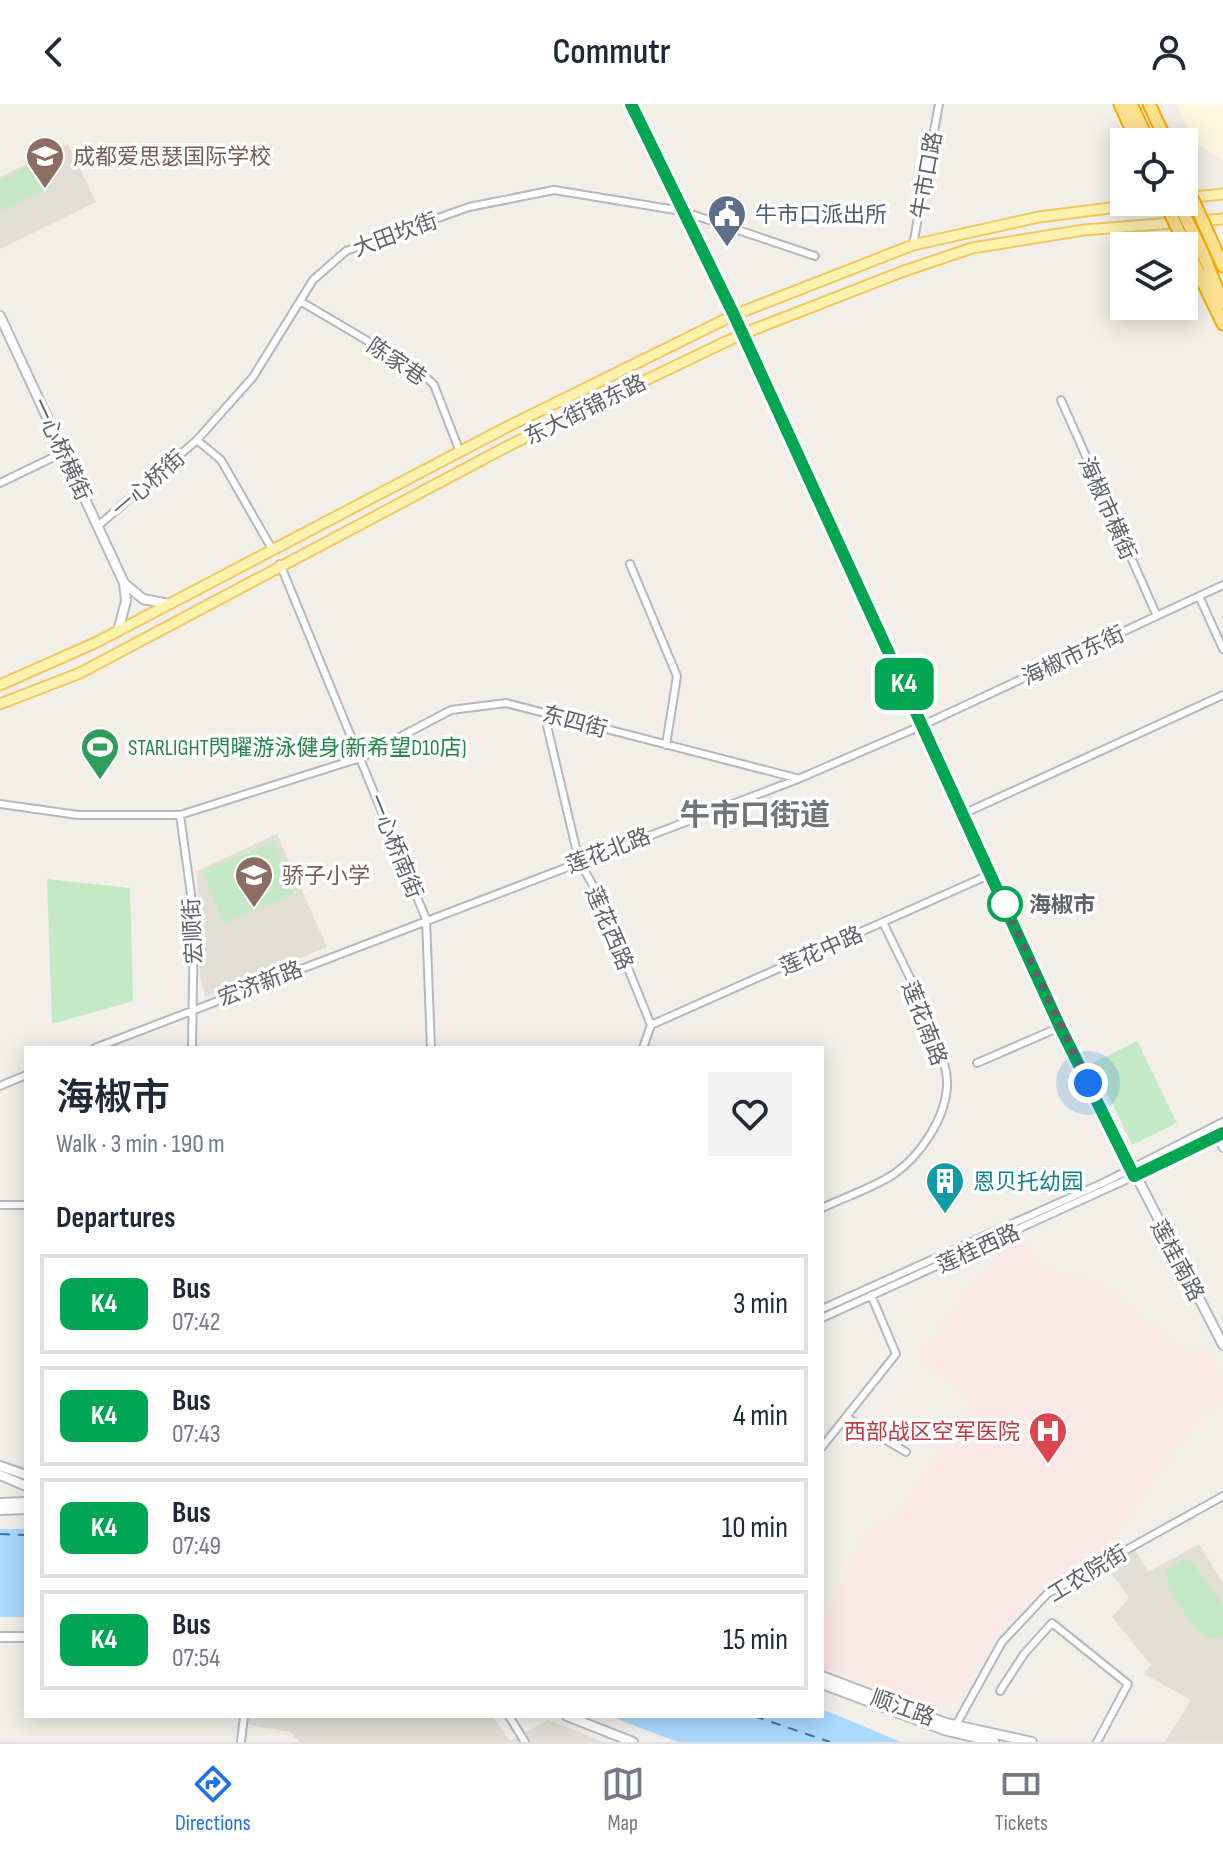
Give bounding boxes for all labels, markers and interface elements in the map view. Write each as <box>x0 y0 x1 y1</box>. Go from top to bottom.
icon: back <box>32 30 76 74</box>
icon: person <box>1147 30 1191 74</box>
text: Commutr <box>553 31 670 74</box>
map controls <box>1110 128 1198 320</box>
button: locate <box>1110 128 1198 216</box>
street label: 牛市口路 <box>907 130 948 221</box>
school or university icon: 成都爱思瑟国际学校 <box>24 135 66 190</box>
place label: 成都爱思瑟国际学校 <box>73 144 271 171</box>
public building icon: 牛市口派出所 <box>706 193 748 248</box>
place label: 牛市口派出所 <box>755 202 887 229</box>
street label: 大田坎街 <box>350 208 441 263</box>
button: layers <box>1110 232 1198 320</box>
street label: 陈家巷 <box>361 333 431 392</box>
street label: 东大街锦东路 <box>520 369 651 451</box>
street label: 一心桥横街 <box>25 394 96 505</box>
street label: 一心桥街 <box>107 445 191 523</box>
street label: 海椒市横街 <box>1072 453 1141 564</box>
street label: 海椒市东街 <box>1018 621 1129 692</box>
line badge: K4 <box>868 658 940 710</box>
text: K4 <box>891 667 917 700</box>
street label: 东四街 <box>539 701 610 744</box>
sports icon: STARLIGHT閃曜游泳健身(新希望D10店) <box>79 726 121 781</box>
place label: STARLIGHT閃曜游泳健身(新希望D10店) <box>128 735 466 762</box>
street label: 一心桥南街 <box>361 791 428 903</box>
district label: 牛市口街道 <box>680 798 830 834</box>
street label: 莲花北路 <box>563 823 654 880</box>
school or university icon: 骄子小学 <box>233 854 275 909</box>
place label: 骄子小学 <box>282 863 370 890</box>
street label: 莲花西路 <box>579 883 638 974</box>
marker: 海椒市 <box>988 887 1022 921</box>
place label: 海椒市 <box>1029 892 1095 919</box>
street label: 宏顺街 <box>178 897 209 965</box>
street label: 莲花中路 <box>776 921 867 982</box>
street label: 宏济新路 <box>215 956 306 1013</box>
street label: 莲花南路 <box>895 978 952 1069</box>
your location <box>1068 1063 1108 1103</box>
button: heart <box>708 1072 792 1156</box>
text: 海椒市 <box>56 1076 170 1121</box>
text: Walk · 3 min · 190 m <box>56 1129 225 1160</box>
building icon: 恩贝托幼园 <box>924 1160 966 1215</box>
place label: 恩贝托幼园 <box>973 1169 1083 1196</box>
text: Departures <box>56 1200 176 1236</box>
street label: 莲桂南路 <box>1144 1216 1209 1306</box>
street label: 莲桂西路 <box>933 1219 1024 1280</box>
text: Bus <box>172 1271 211 1307</box>
text: 3 min <box>733 1286 788 1322</box>
text: K4 <box>91 1287 117 1320</box>
text: 07:42 <box>172 1307 220 1338</box>
text: Bus <box>172 1383 211 1419</box>
text: 4 min <box>733 1398 788 1434</box>
text: K4 <box>91 1399 117 1432</box>
hospital icon: 西部战区空军医院 <box>1027 1410 1069 1465</box>
text: 07:43 <box>172 1419 221 1450</box>
place label: 西部战区空军医院 <box>844 1419 1020 1446</box>
text: Bus <box>172 1495 211 1531</box>
text: 10 min <box>722 1510 788 1546</box>
text: K4 <box>91 1511 117 1544</box>
text: 07:49 <box>172 1531 221 1562</box>
street label: 工农院街 <box>1043 1540 1132 1609</box>
text: Bus <box>172 1607 211 1643</box>
text: 15 min <box>723 1622 788 1658</box>
text: K4 <box>91 1623 117 1656</box>
text: 07:54 <box>172 1643 220 1674</box>
street label: 顺江路 <box>867 1684 938 1732</box>
tab: Directions <box>175 1762 251 1837</box>
tab: Map <box>601 1762 645 1837</box>
tab: Tickets <box>995 1762 1048 1837</box>

